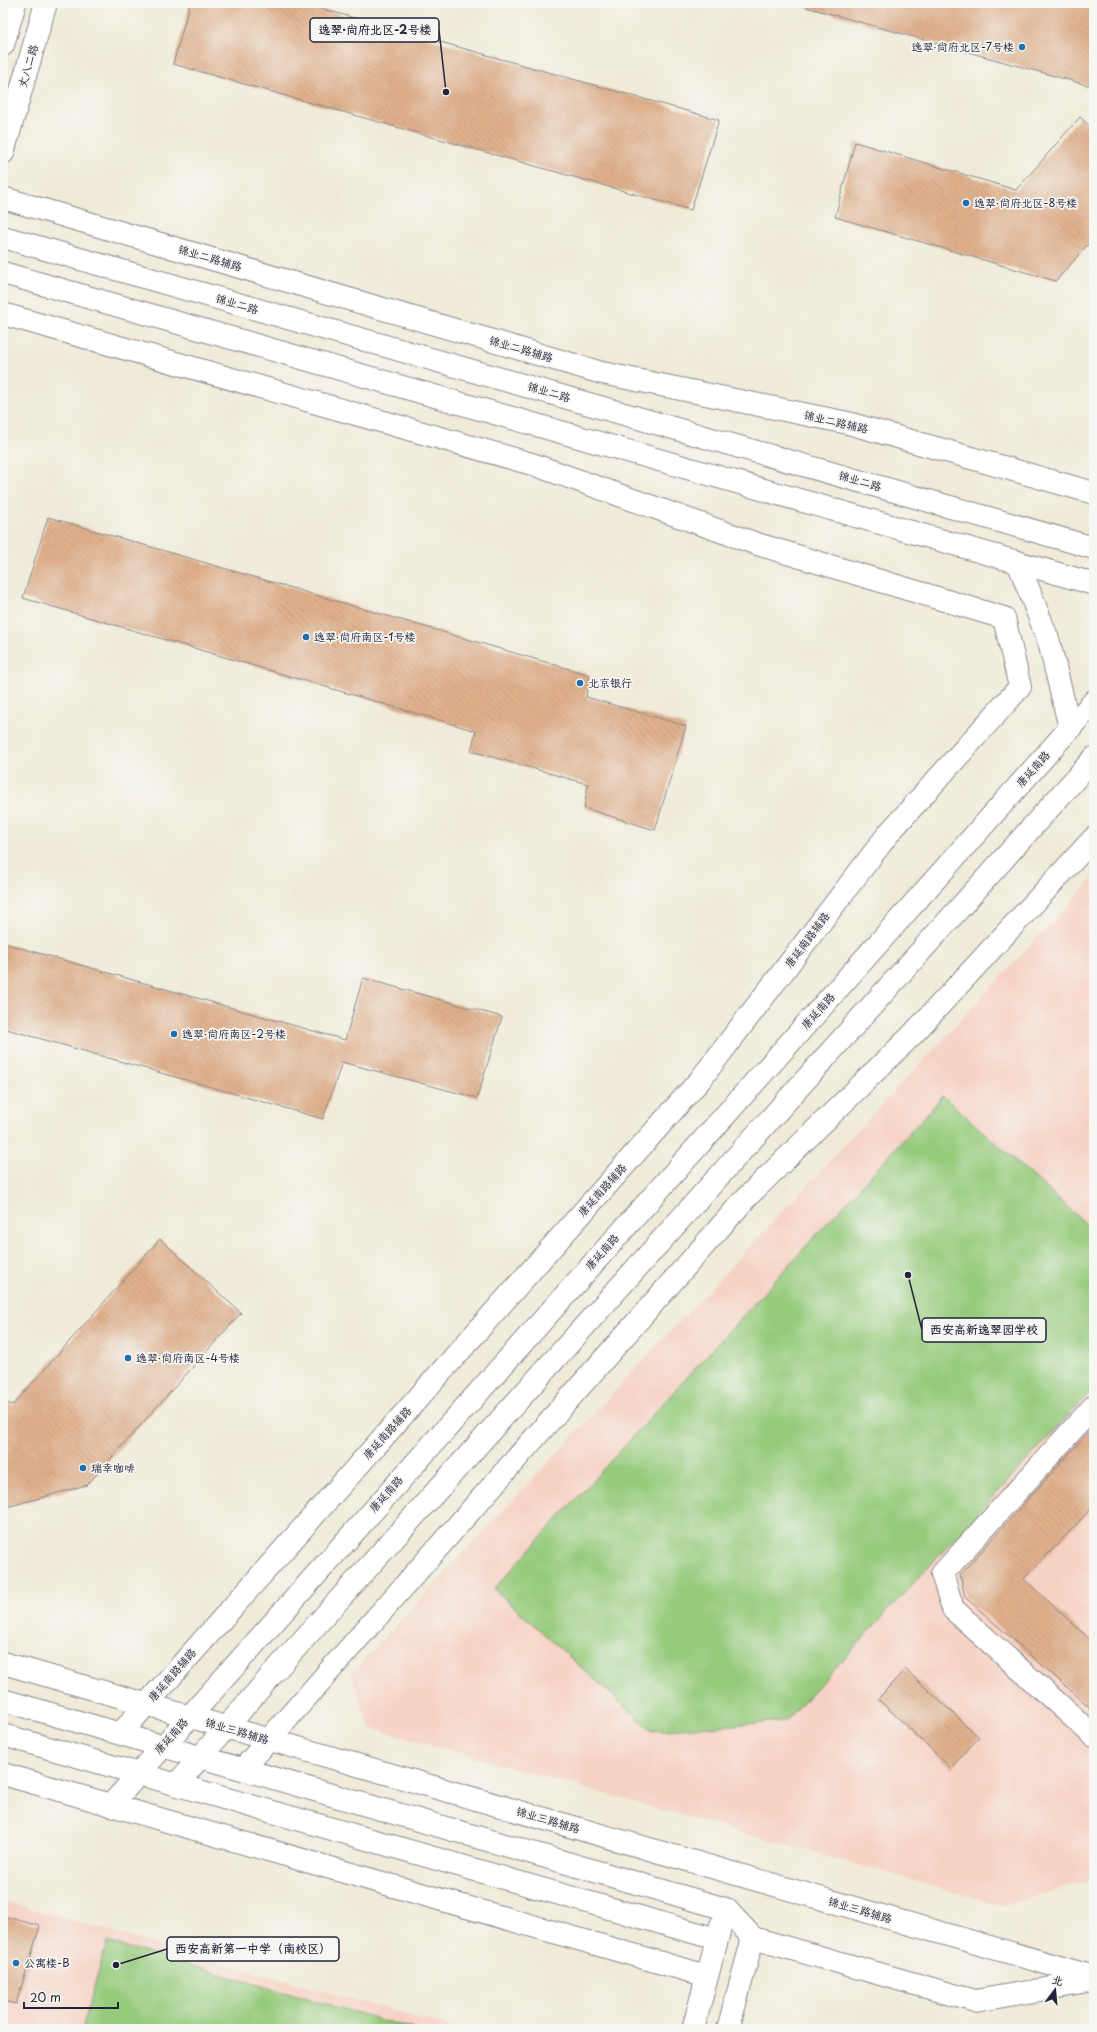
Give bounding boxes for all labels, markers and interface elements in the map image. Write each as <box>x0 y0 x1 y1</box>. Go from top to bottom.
callout: 逸翠·尚府北区-2号楼 <box>310 18 439 42</box>
text: 逸翠·尚府北区-2号楼 <box>318 20 432 38</box>
place label: 逸翠·尚府北区-7号楼 <box>912 38 1014 55</box>
street label: 丈八二路 <box>13 42 42 89</box>
marker: 逸翠·尚府北区-7号楼 <box>1017 42 1027 52</box>
place label: 逸翠·尚府北区-8号楼 <box>974 194 1077 211</box>
marker: 逸翠·尚府北区-8号楼 <box>961 198 971 208</box>
street label: 锦业二路辅路 <box>176 240 244 275</box>
street label: 锦业二路 <box>214 289 261 318</box>
street label: 锦业二路辅路 <box>487 331 555 366</box>
street label: 锦业二路 <box>526 377 573 406</box>
street label: 锦业二路辅路 <box>802 406 870 437</box>
street label: 锦业二路 <box>837 466 884 495</box>
place label: 逸翠·尚府南区-1号楼 <box>314 628 415 645</box>
marker: 逸翠·尚府南区-1号楼 <box>301 632 311 642</box>
place label: 北京银行 <box>588 674 632 691</box>
marker: 北京银行 <box>575 678 585 688</box>
street label: 唐延南路 <box>1012 747 1054 791</box>
street label: 唐延南路辅路 <box>780 908 833 971</box>
street label: 唐延南路 <box>797 989 839 1033</box>
place label: 逸翠·尚府南区-2号楼 <box>182 1025 286 1042</box>
marker: 逸翠·尚府南区-2号楼 <box>169 1029 179 1039</box>
street label: 唐延南路辅路 <box>573 1159 630 1220</box>
street label: 唐延南路 <box>581 1230 623 1274</box>
callout: 西安高新逸翠园学校 <box>922 1318 1046 1342</box>
text: 西安高新逸翠园学校 <box>930 1320 1038 1338</box>
place label: 逸翠·尚府南区-4号楼 <box>136 1349 240 1366</box>
marker: 逸翠·尚府南区-4号楼 <box>123 1353 133 1363</box>
street label: 唐延南路辅路 <box>358 1402 415 1463</box>
place label: 瑞幸咖啡 <box>91 1459 135 1476</box>
marker: 瑞幸咖啡 <box>78 1463 88 1473</box>
street label: 唐延南路 <box>365 1472 407 1516</box>
street label: 唐延南路辅路 <box>144 1644 200 1705</box>
street label: 锦业三路辅路 <box>203 1713 271 1748</box>
street label: 唐延南路 <box>150 1714 192 1758</box>
street label: 锦业三路辅路 <box>514 1802 582 1837</box>
street label: 锦业三路辅路 <box>826 1892 894 1927</box>
callout: 西安高新第一中学（南校区） <box>167 1937 339 1961</box>
text: 西安高新第一中学（南校区） <box>175 1939 331 1957</box>
place label: 公寓楼-B <box>24 1954 70 1971</box>
marker: 公寓楼-B <box>11 1958 21 1968</box>
north arrow <box>1035 1970 1075 2010</box>
text: 北 <box>1050 1970 1066 1990</box>
scale bar <box>24 1984 118 2010</box>
text: 20 m <box>30 1988 61 2006</box>

